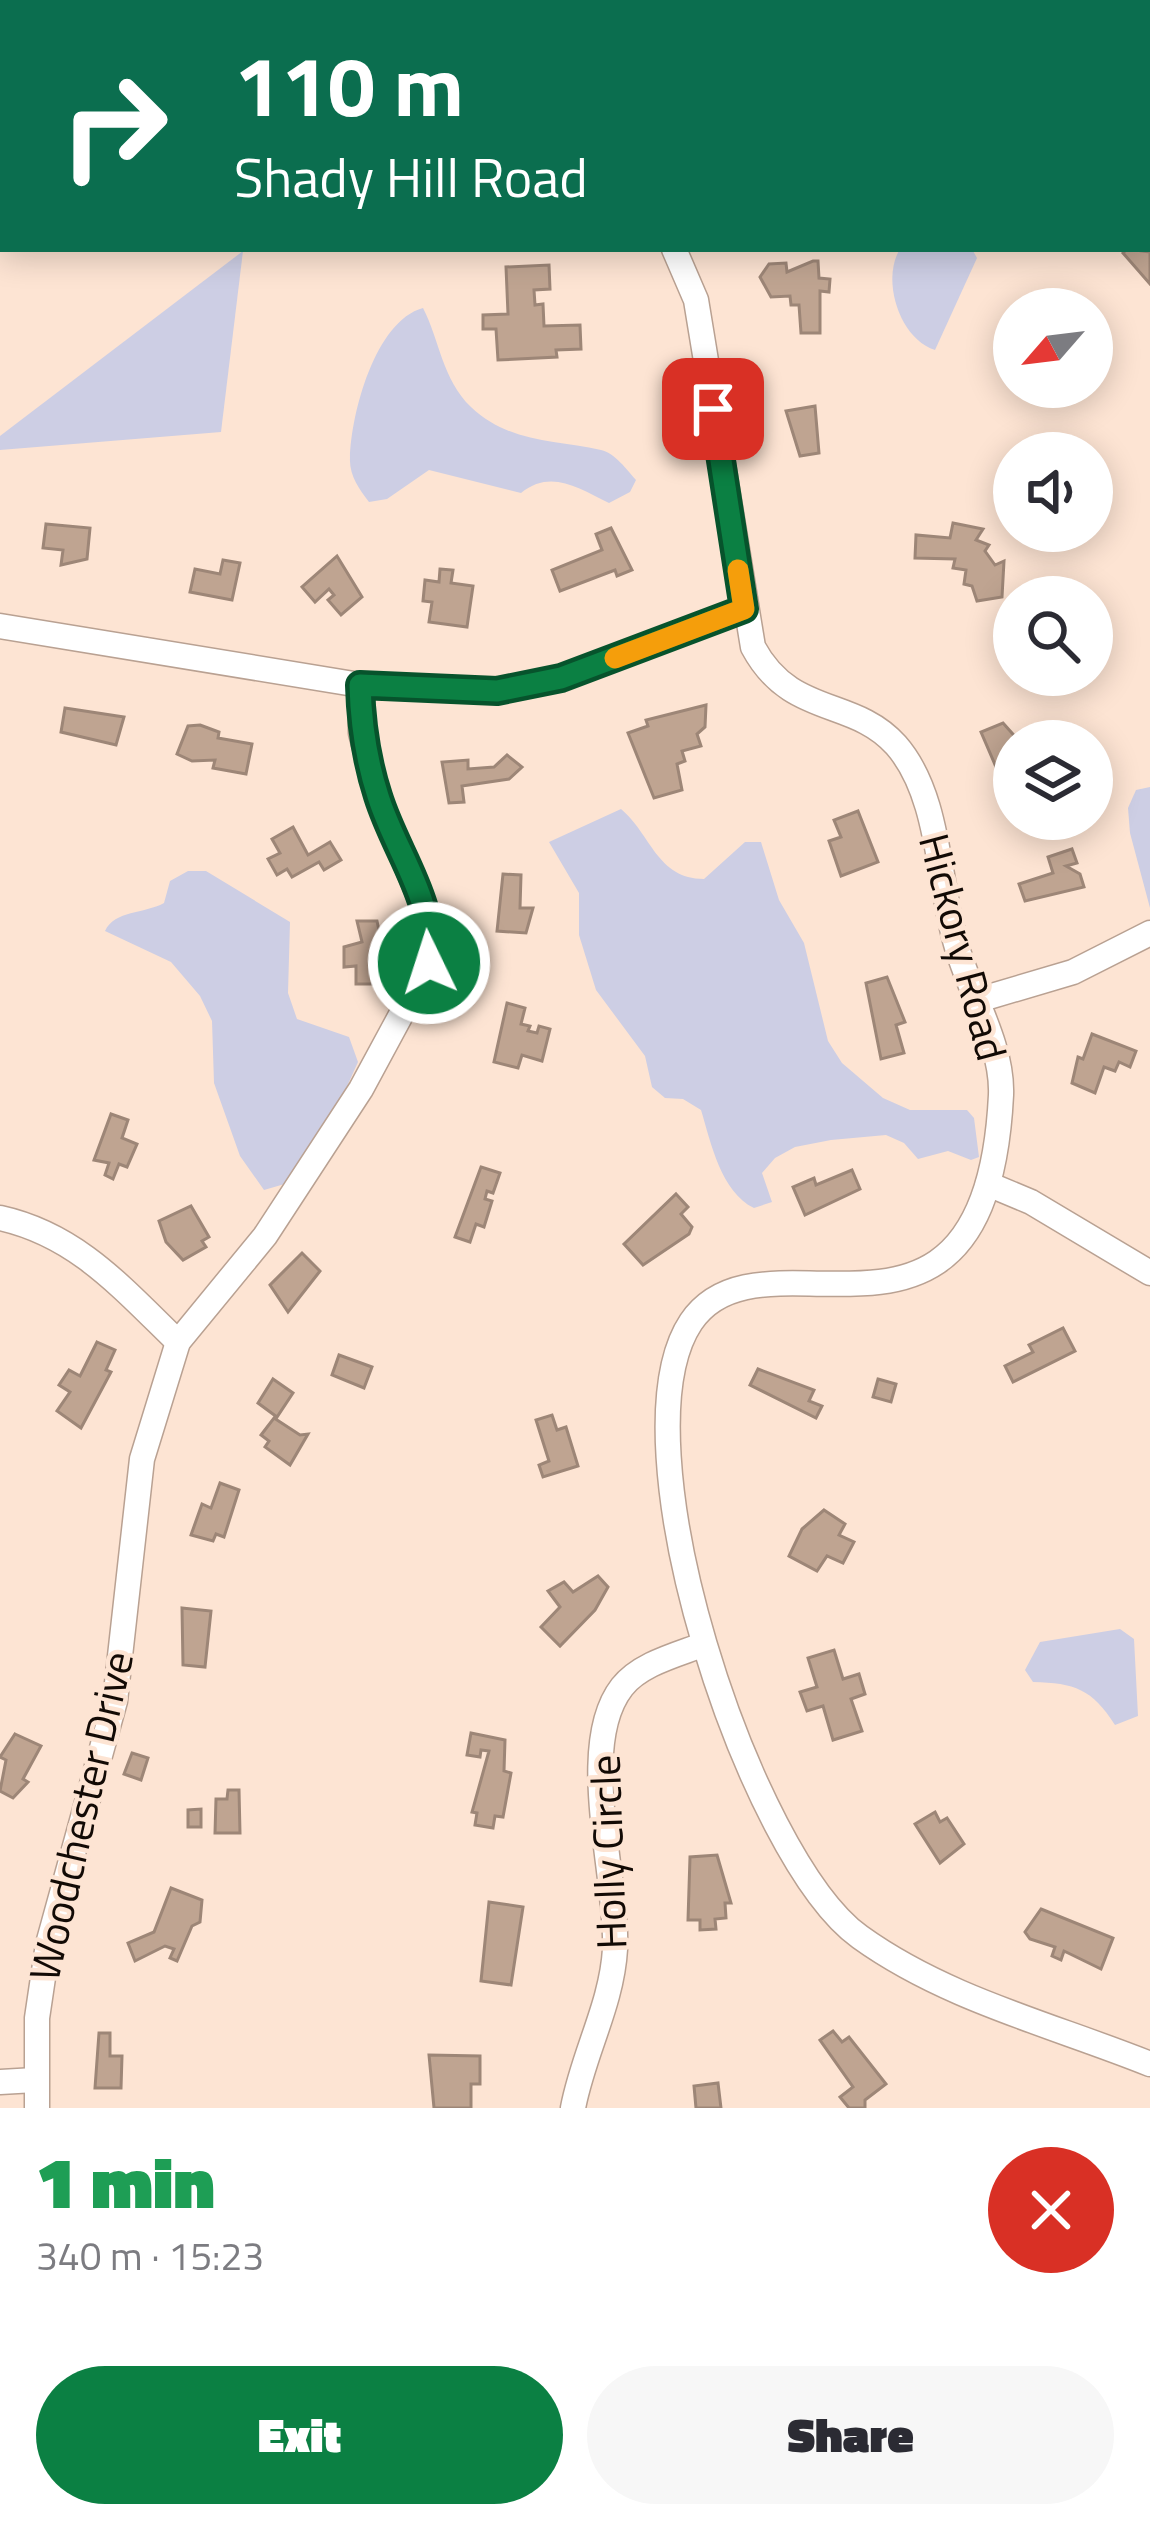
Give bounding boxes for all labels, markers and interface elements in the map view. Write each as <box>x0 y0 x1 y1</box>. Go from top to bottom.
text: 110 m <box>234 21 464 149</box>
icon: right <box>36 48 192 204</box>
text: Shady Hill Road <box>234 136 588 218</box>
north arrow <box>993 288 1113 408</box>
map controls <box>993 288 1113 840</box>
pin <box>662 358 764 460</box>
icon: arrive <box>680 376 746 442</box>
button: sound <box>993 432 1113 552</box>
button: search <box>993 576 1113 696</box>
button: layers <box>993 720 1113 840</box>
street label: Hickory Road <box>903 826 1025 1067</box>
position arrow <box>366 900 492 1026</box>
street label: Woodchester Drive <box>11 1645 149 1987</box>
street label: Holly Circle <box>572 1754 642 1950</box>
text: 1 min <box>36 2126 215 2236</box>
button: close <box>988 2147 1114 2273</box>
text: 340 m · 15:23 <box>36 2226 264 2285</box>
button: Exit <box>36 2366 563 2504</box>
button: Share <box>587 2366 1114 2504</box>

